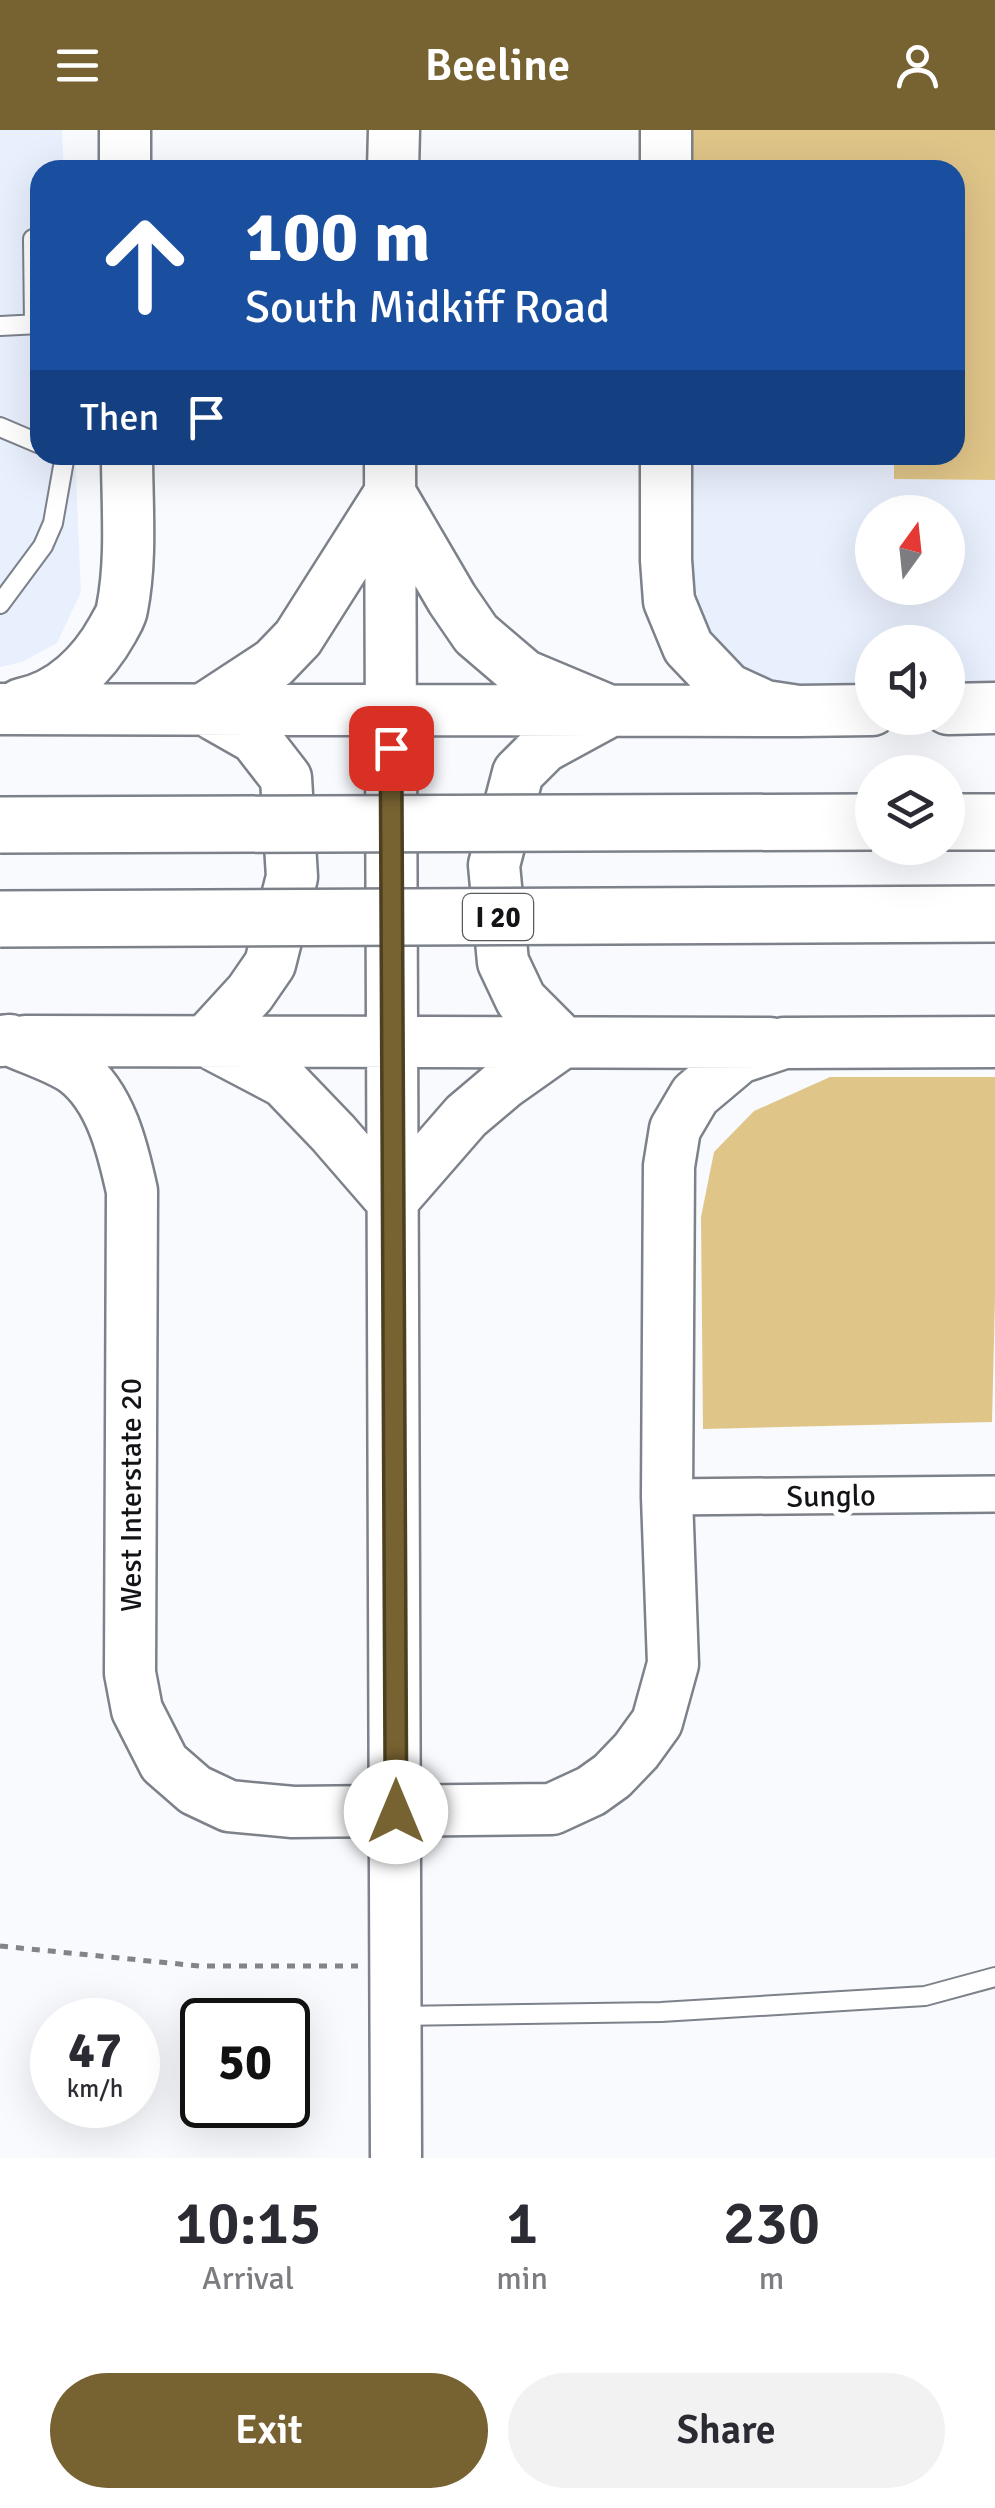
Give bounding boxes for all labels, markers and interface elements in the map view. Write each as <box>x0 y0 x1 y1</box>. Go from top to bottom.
icon: menu <box>50 38 105 93</box>
text: Beeline <box>425 38 570 93</box>
icon: person <box>890 38 945 93</box>
text: 100 m <box>245 194 430 280</box>
icon: ahead <box>80 200 210 330</box>
text: South Midkiff Road <box>245 280 610 335</box>
icon: arrive <box>179 390 234 445</box>
text: Then <box>80 394 159 441</box>
north arrow <box>855 495 965 605</box>
map controls <box>855 495 965 865</box>
button: sound <box>855 625 965 735</box>
pin <box>349 706 434 791</box>
icon: arrive <box>364 721 419 776</box>
button: layers <box>855 755 965 865</box>
road number: I 20 <box>463 894 533 940</box>
street label: West Interstate 20 <box>113 1378 150 1612</box>
street label: Sunglo <box>786 1477 876 1516</box>
position arrow <box>344 1760 448 1864</box>
speed limit sign: 50 <box>180 1998 310 2128</box>
text: 47 <box>68 2020 122 2082</box>
text: km/h <box>67 2073 123 2104</box>
text: 10:15 <box>175 2187 321 2261</box>
text: 1 <box>506 2187 538 2261</box>
text: 230 <box>723 2187 820 2261</box>
text: Arrival <box>202 2259 294 2298</box>
text: min <box>496 2259 548 2298</box>
text: m <box>759 2259 784 2298</box>
button: Exit <box>50 2373 488 2488</box>
button: Share <box>508 2373 945 2488</box>

